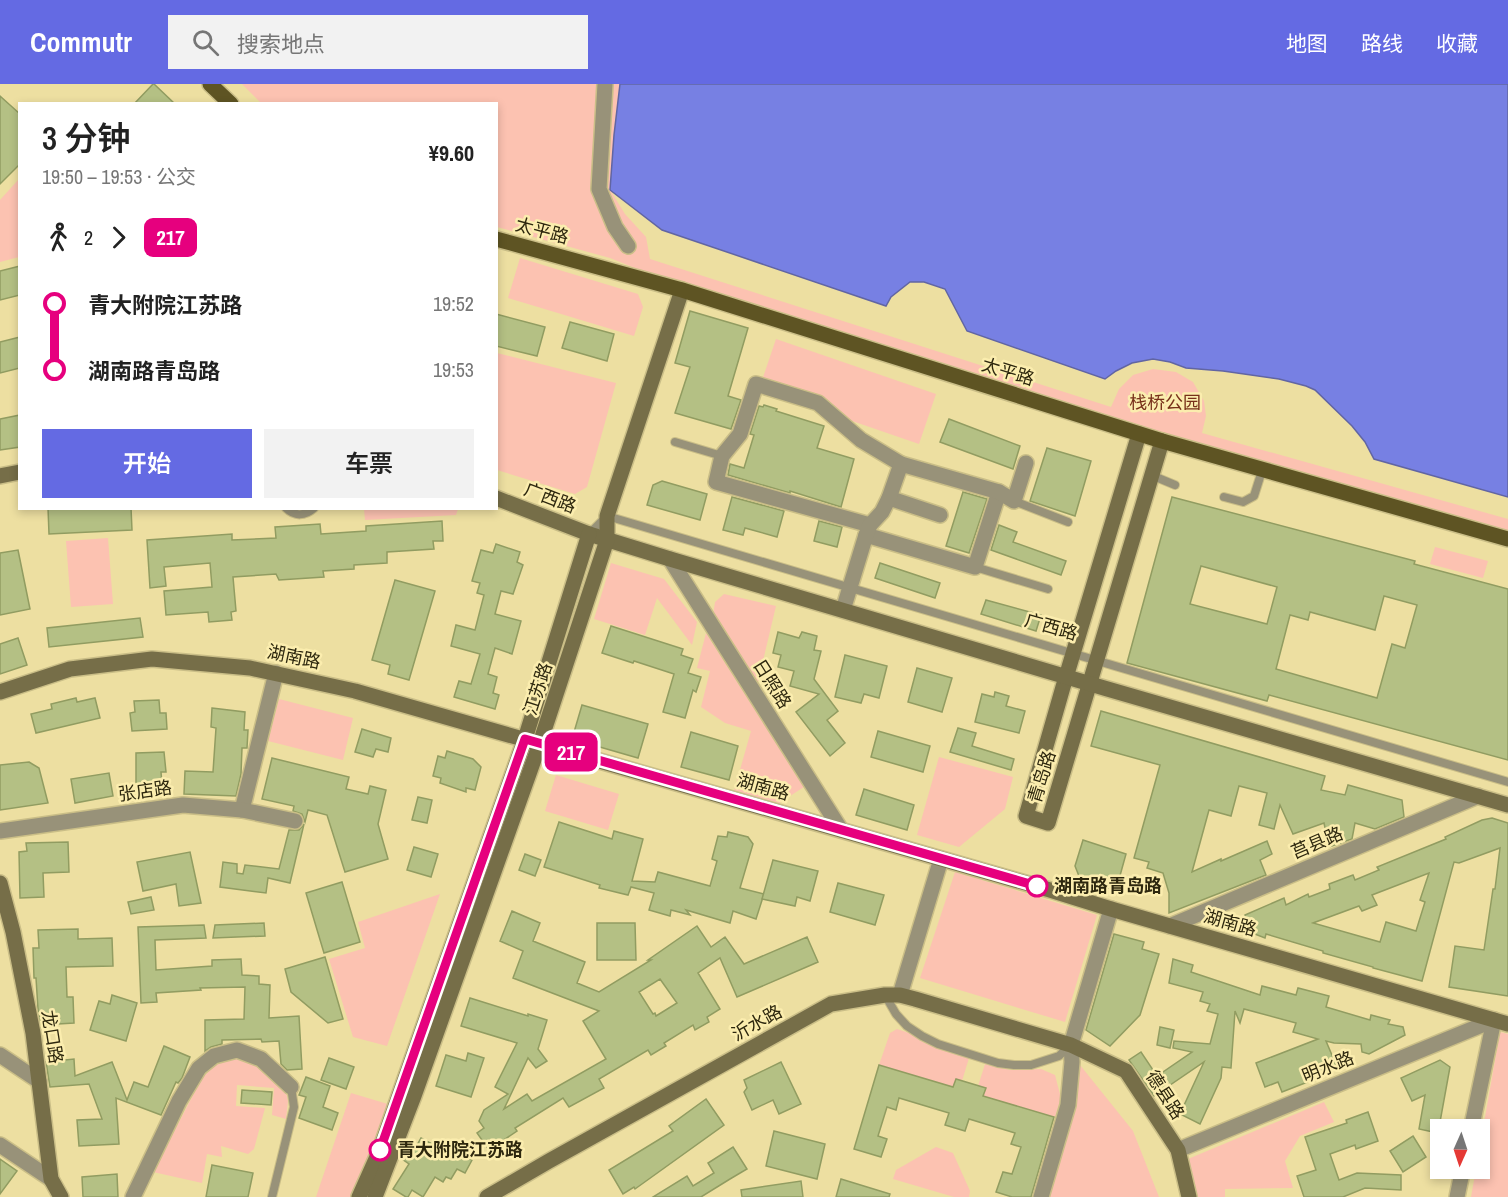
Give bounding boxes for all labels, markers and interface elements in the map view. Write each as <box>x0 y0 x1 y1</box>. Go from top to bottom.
search box <box>168 15 588 69</box>
text: Commutr <box>30 23 132 61</box>
icon: search <box>189 26 222 59</box>
text: 搜索地点 <box>237 29 325 59</box>
text: 地图 <box>1286 29 1328 58</box>
text: 路线 <box>1361 29 1403 58</box>
text: 收藏 <box>1436 29 1478 58</box>
text: 3 分钟 <box>42 116 131 160</box>
text: ¥9.60 <box>429 138 474 168</box>
text: 19:50 – 19:53 · 公交 <box>42 163 196 190</box>
street label: 太平路 <box>513 211 571 250</box>
icon: walk <box>42 221 75 254</box>
icon: forward <box>102 221 135 254</box>
text: 217 <box>156 223 185 252</box>
text: 2 <box>84 224 93 251</box>
text: 青大附院江苏路 <box>88 290 242 320</box>
text: 19:52 <box>433 290 474 317</box>
street label: 太平路 <box>979 352 1038 391</box>
text: 湖南路青岛路 <box>88 356 220 386</box>
text: 19:53 <box>433 356 474 383</box>
park label: 栈桥公园 <box>1129 390 1201 415</box>
button: 开始 <box>42 429 252 498</box>
button: 车票 <box>264 429 474 498</box>
street label: 广西路 <box>520 476 580 519</box>
street label: 广西路 <box>1022 607 1081 646</box>
street label: 湖南路 <box>265 639 323 674</box>
street label: 日照路 <box>748 654 797 713</box>
street label: 江苏路 <box>517 659 558 718</box>
line badge: 217 <box>536 732 606 772</box>
text: 217 <box>557 738 585 767</box>
street label: 青岛路 <box>1022 747 1061 806</box>
street label: 湖南路 <box>734 767 793 806</box>
street label: 张店路 <box>116 774 173 807</box>
street label: 莒县路 <box>1287 820 1347 865</box>
place label: 湖南路青岛路 <box>1054 873 1162 898</box>
marker: 湖南路青岛路 <box>1026 875 1048 897</box>
street label: 湖南路 <box>1201 903 1260 942</box>
street label: 沂水路 <box>727 999 786 1047</box>
street label: 龙口路 <box>36 1008 69 1066</box>
street label: 明水路 <box>1298 1045 1358 1088</box>
street label: 德县路 <box>1140 1065 1191 1124</box>
north arrow <box>1430 1119 1490 1179</box>
map controls <box>1430 1119 1490 1179</box>
place label: 青大附院江苏路 <box>397 1137 523 1162</box>
marker: 青大附院江苏路 <box>369 1139 391 1161</box>

